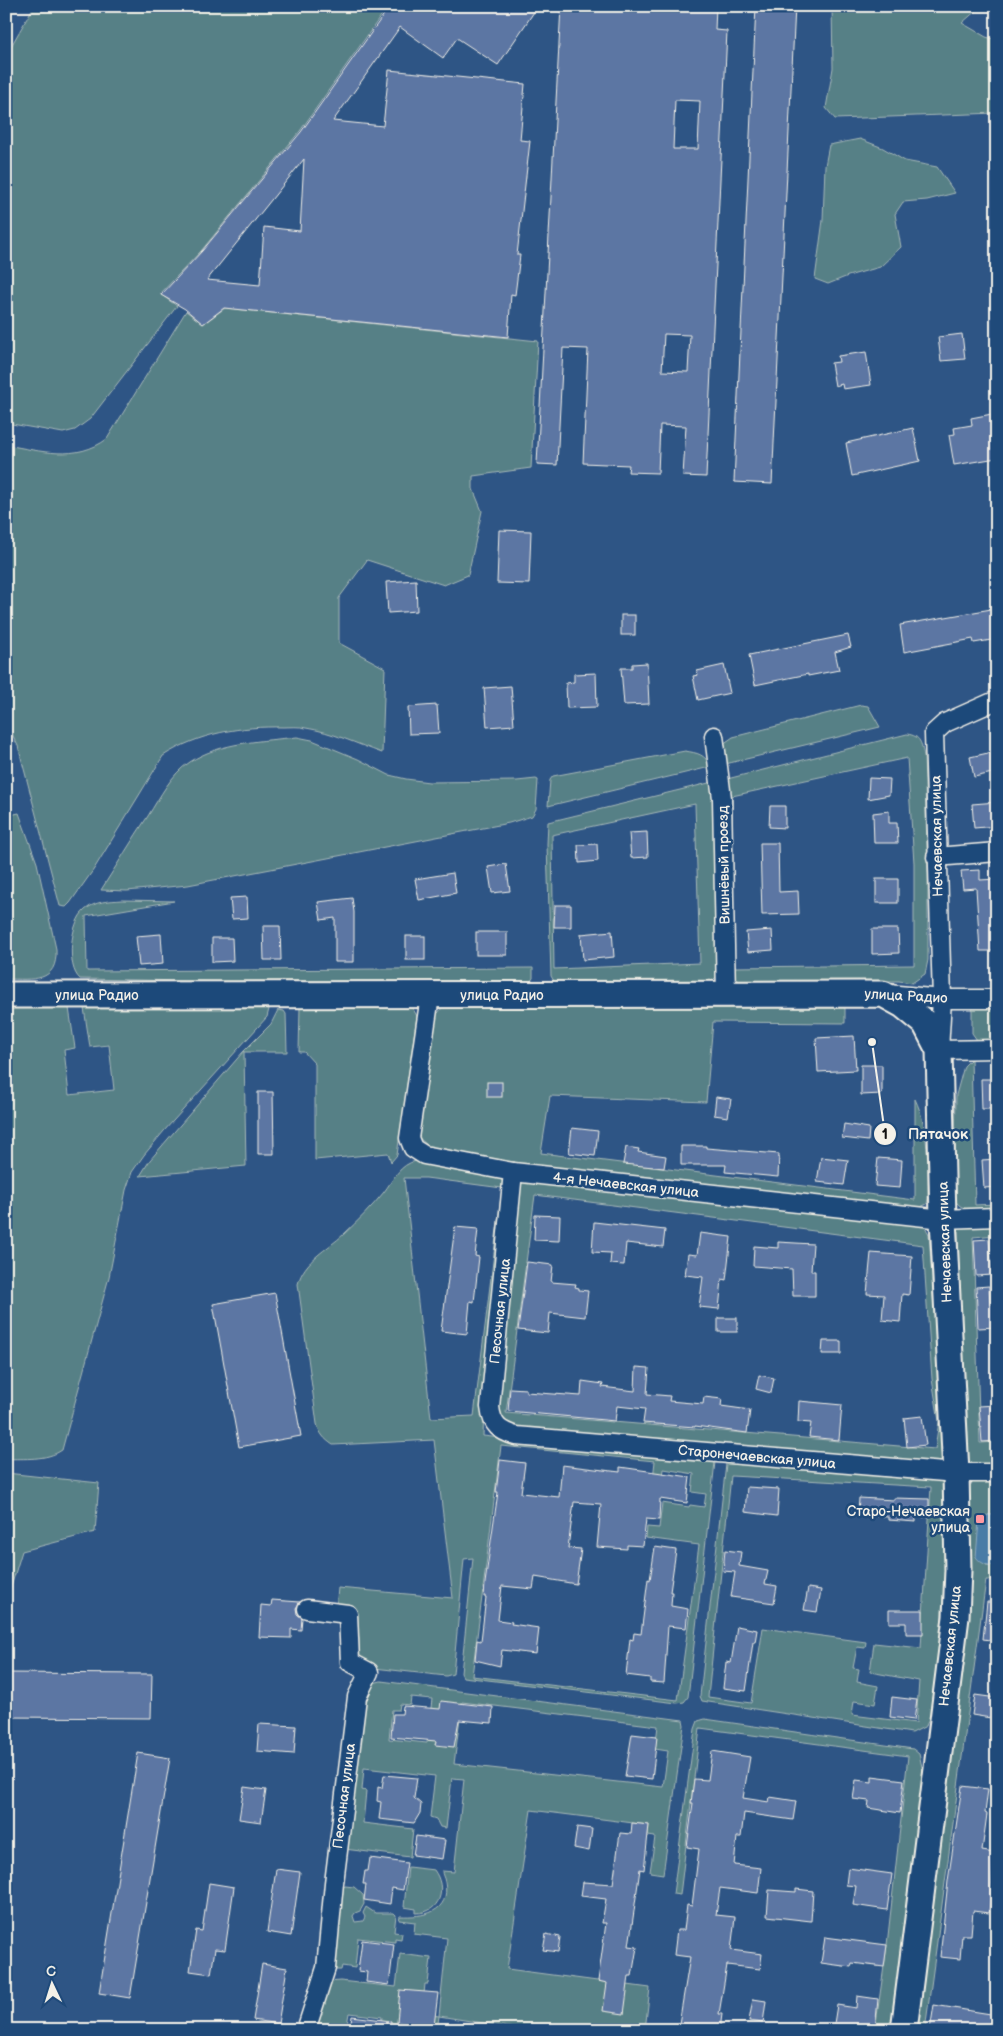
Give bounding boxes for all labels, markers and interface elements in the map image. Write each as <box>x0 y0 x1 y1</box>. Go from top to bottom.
street label: Нечаевская улица <box>927 774 947 897</box>
street label: Вишнёвый проезд <box>714 805 734 924</box>
street label: улица Радио <box>864 985 948 1007</box>
street label: улица Радио <box>55 987 139 1004</box>
street label: улица Радио <box>460 987 544 1004</box>
callout: Пятачок <box>873 1119 978 1149</box>
text: 1 <box>882 1125 888 1144</box>
text: Пятачок <box>908 1125 969 1144</box>
street label: 4-я Нечаевская улица <box>552 1169 701 1201</box>
street label: Нечаевская улица <box>934 1180 956 1303</box>
street label: Песочная улица <box>486 1257 514 1365</box>
street label: Старонечаевская улица <box>677 1442 837 1472</box>
place label: Старо-Нечаевская улица <box>847 1503 971 1536</box>
marker: Старо-Нечаевская улица <box>974 1513 986 1525</box>
street label: Нечаевская улица <box>935 1584 965 1707</box>
street label: Песочная улица <box>329 1742 359 1850</box>
north arrow <box>28 1958 78 2008</box>
text: С <box>46 1963 57 1980</box>

